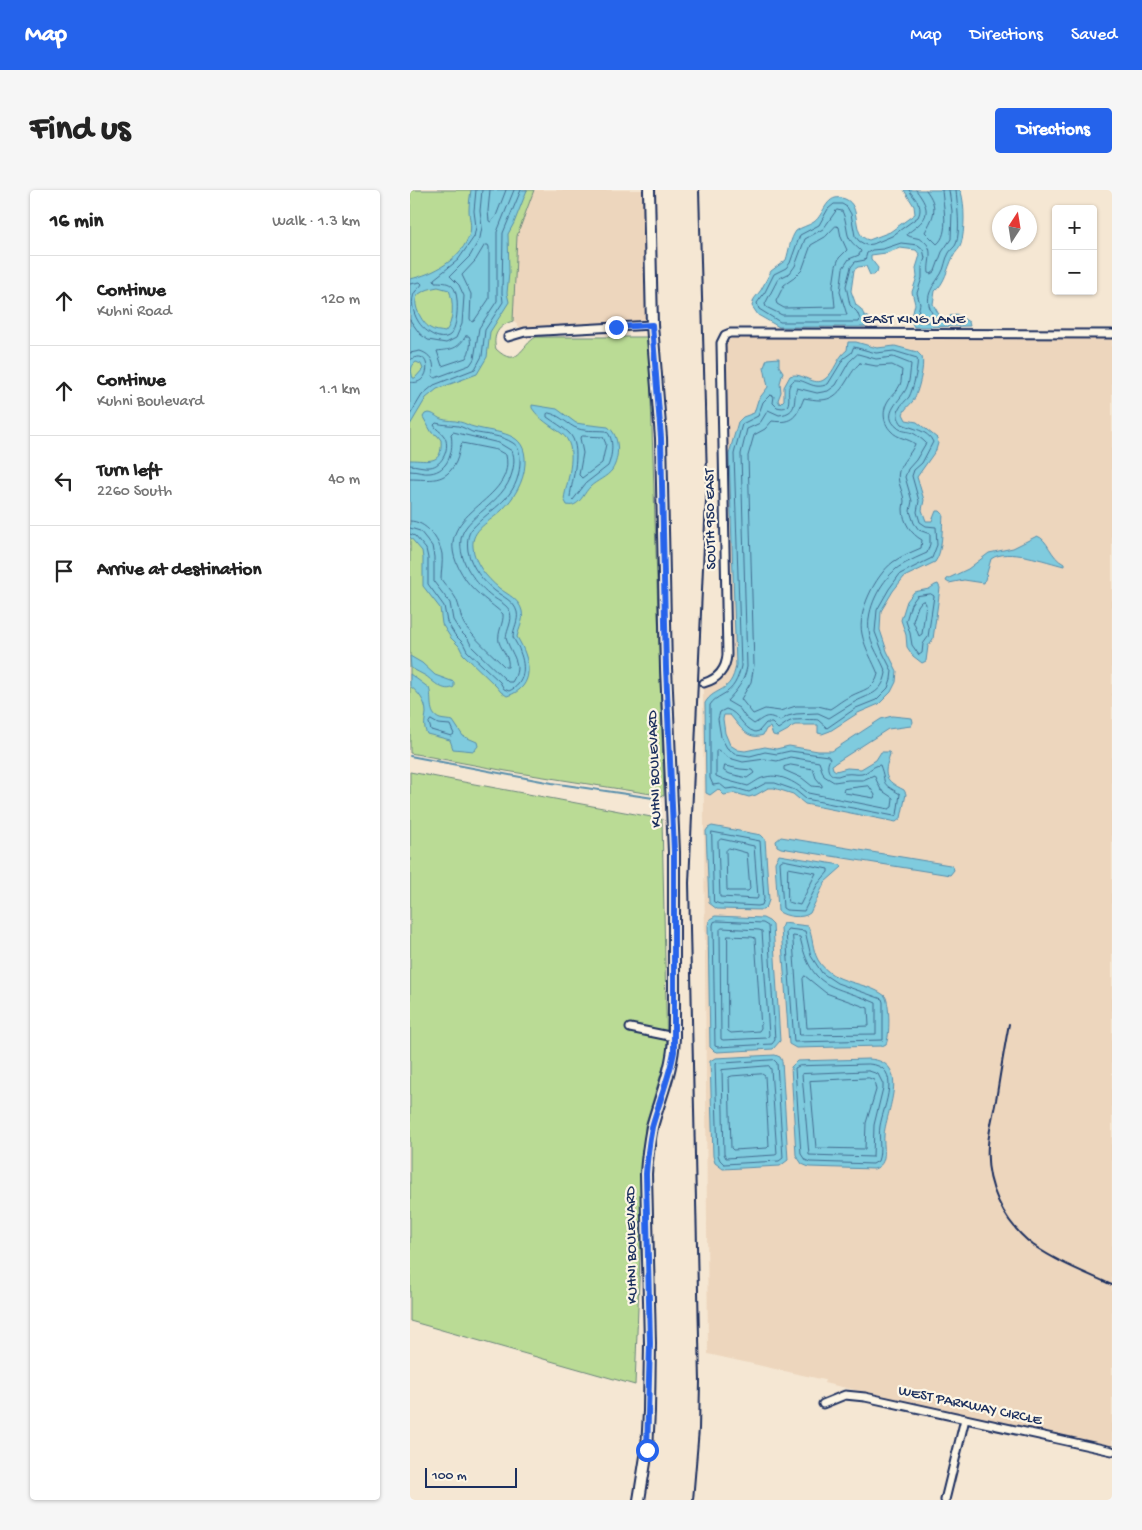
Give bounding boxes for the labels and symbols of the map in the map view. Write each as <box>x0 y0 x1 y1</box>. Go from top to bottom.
north arrow <box>992 205 1037 250</box>
street label: EAST KING LANE <box>863 311 966 329</box>
route end <box>605 316 628 339</box>
street label: SOUTH 950 EAST <box>701 467 721 570</box>
street label: KUHNI BOULEVARD <box>644 710 666 828</box>
street label: KUHNI BOULEVARD <box>622 1186 642 1304</box>
street label: WEST PARKWAY CIRCLE <box>897 1382 1044 1430</box>
route start <box>636 1439 659 1462</box>
scale bar <box>425 1465 518 1488</box>

